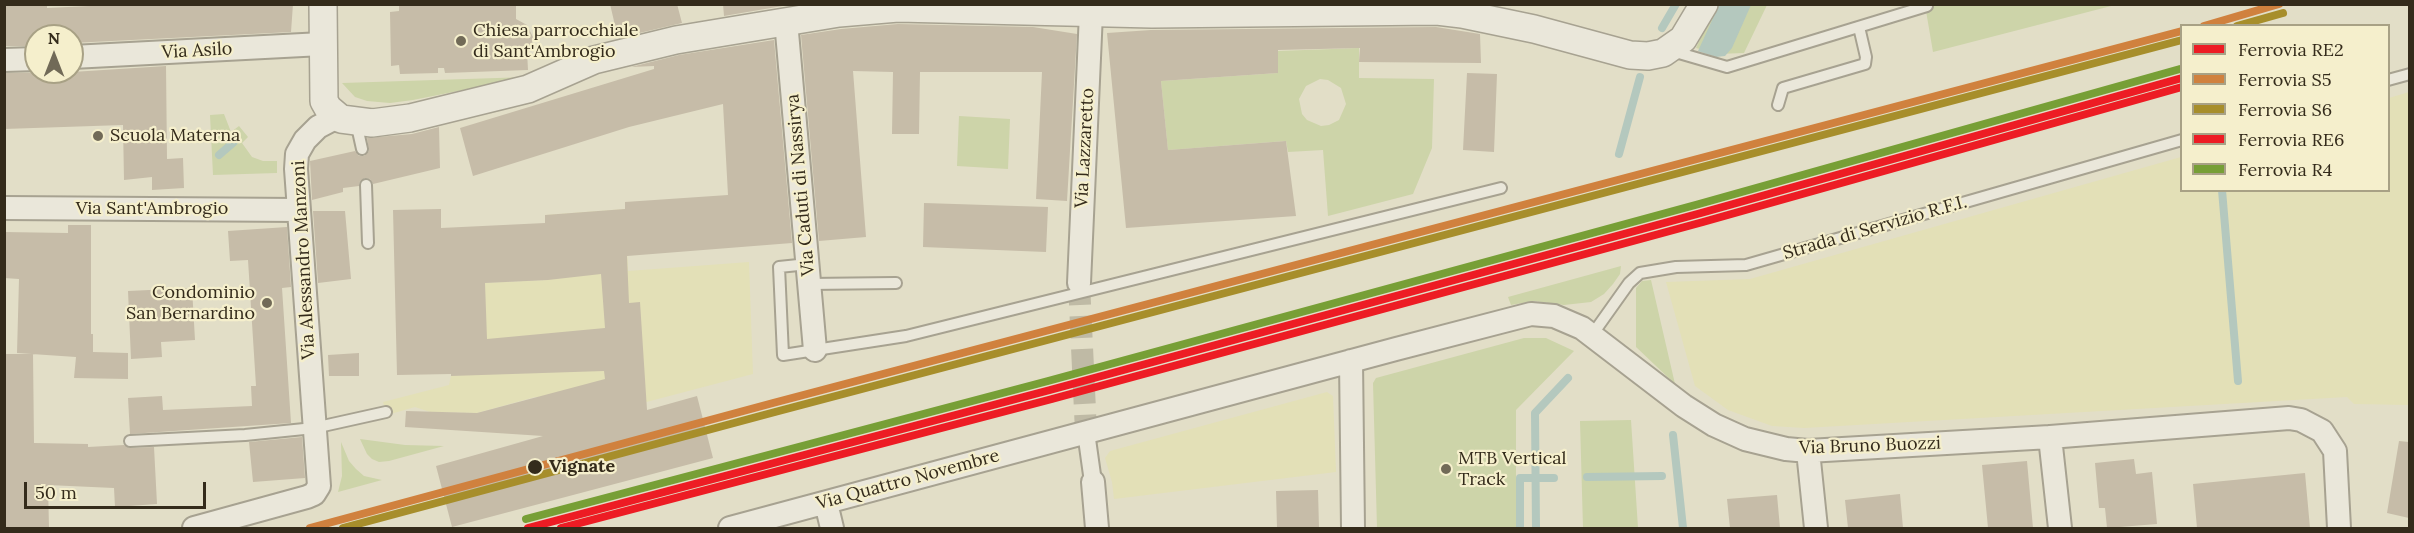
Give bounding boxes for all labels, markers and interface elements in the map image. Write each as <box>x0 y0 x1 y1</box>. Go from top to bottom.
place label: Chiesa parrocchiale di Sant'Ambrogio <box>473 20 638 63</box>
north arrow <box>24 24 84 84</box>
legend <box>2180 24 2390 192</box>
text: N <box>48 28 60 48</box>
marker: Chiesa parrocchiale di Sant'Ambrogio <box>454 34 468 48</box>
street label: Via Asilo <box>161 38 233 64</box>
text: Ferrovia RE2 <box>2238 38 2344 61</box>
text: Ferrovia S5 <box>2238 68 2331 91</box>
street label: Via Lazzaretto <box>1071 87 1099 209</box>
street label: Via Caduti di Nassirya <box>782 93 820 277</box>
text: Ferrovia S6 <box>2238 98 2332 121</box>
place label: Scuola Materna <box>110 125 240 147</box>
text: Ferrovia RE6 <box>2238 128 2344 151</box>
marker: Scuola Materna <box>91 129 105 143</box>
text: Ferrovia R4 <box>2238 158 2332 181</box>
street label: Via Alessandro Manzoni <box>288 160 320 360</box>
street label: Strada di Servizio R.F.I. <box>1781 191 1969 265</box>
street label: Via Sant'Ambrogio <box>76 198 228 220</box>
place label: Condominio San Bernardino <box>126 282 255 324</box>
marker: Condominio San Bernardino <box>260 296 274 310</box>
street label: Via Bruno Buozzi <box>1799 433 1941 459</box>
street label: Via Quattro Novembre <box>814 445 1002 515</box>
place label: MTB Vertical Track <box>1458 448 1566 490</box>
place label: Vignate <box>549 456 615 478</box>
marker: Vignate <box>526 458 544 476</box>
marker: MTB Vertical Track <box>1439 462 1453 476</box>
scale bar <box>27 470 208 508</box>
text: 50 m <box>35 481 77 504</box>

